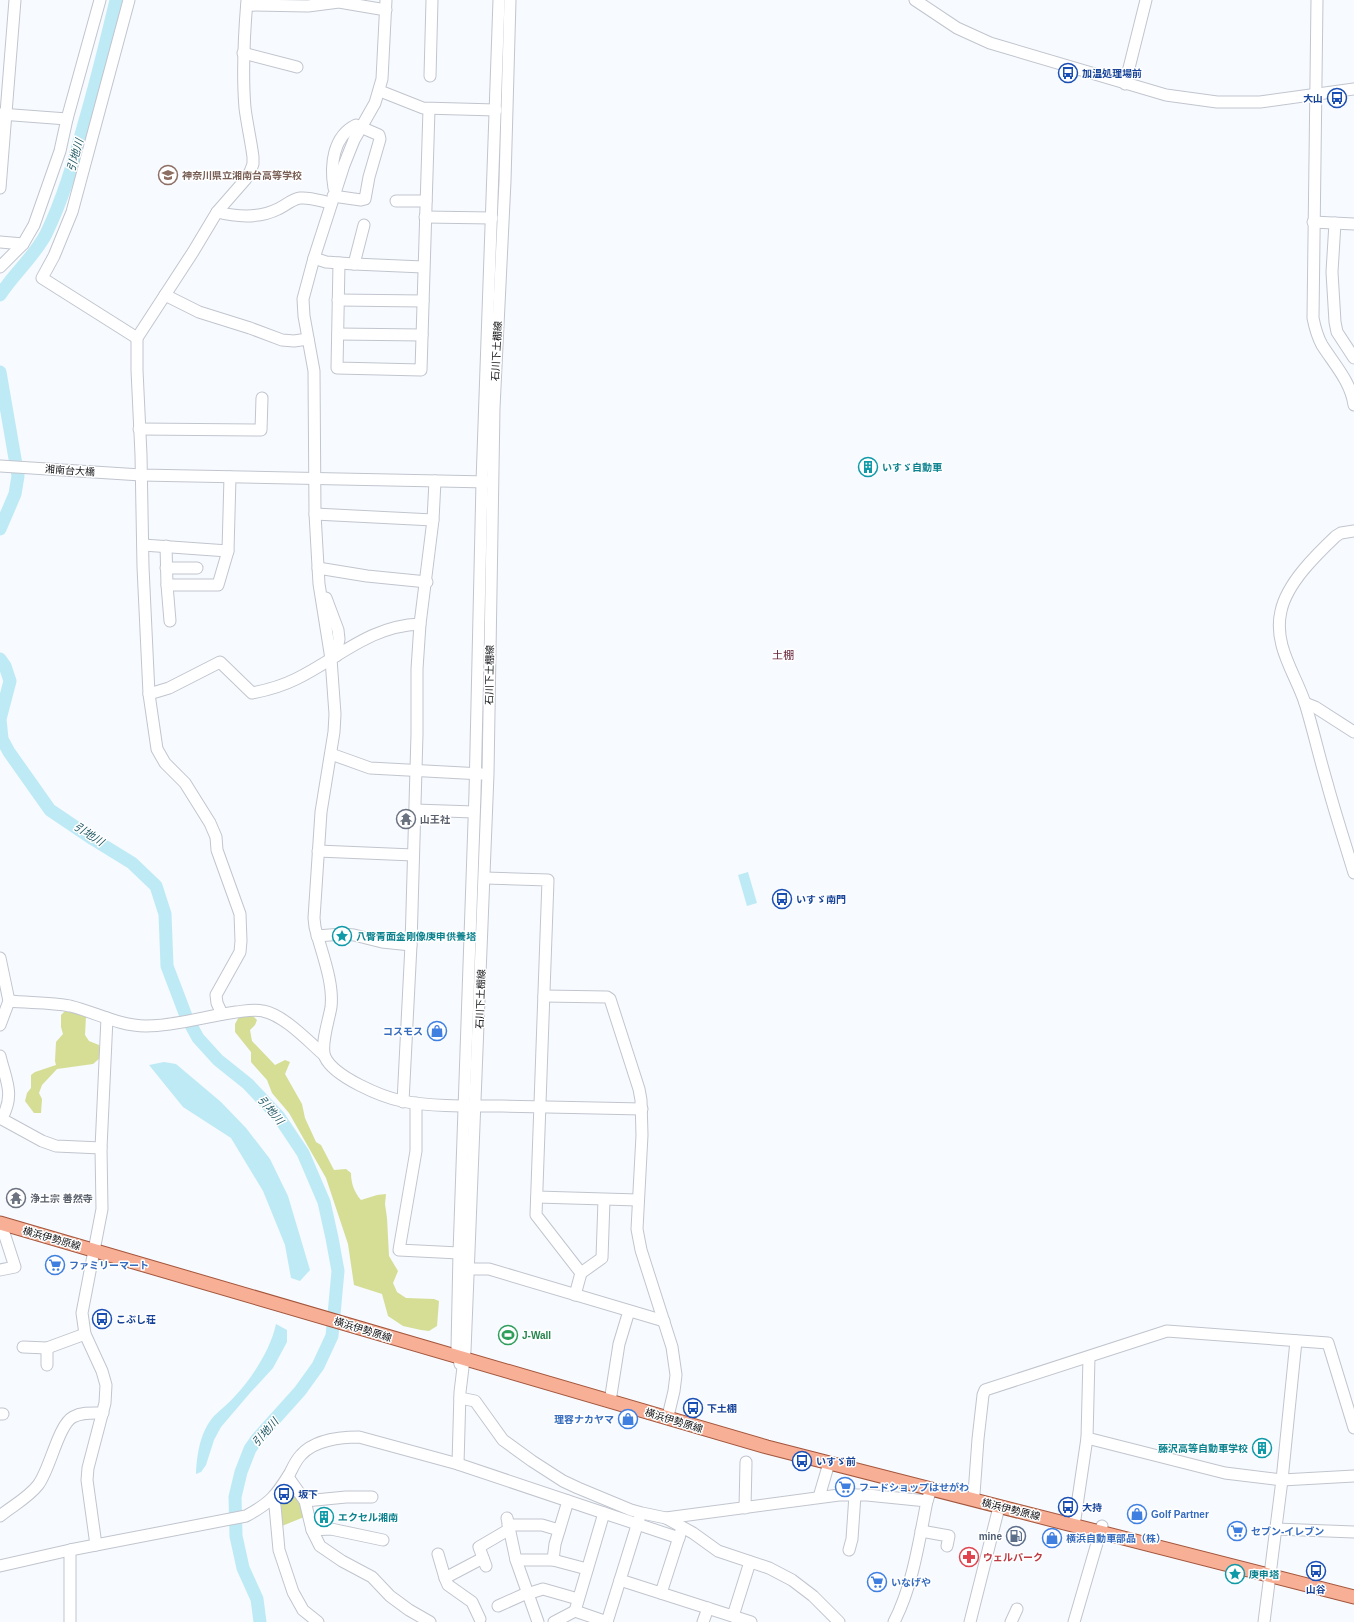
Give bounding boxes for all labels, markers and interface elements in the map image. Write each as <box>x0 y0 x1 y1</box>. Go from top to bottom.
bus stop icon: 加温処理場前 <box>1057 62 1079 84</box>
place label: 加温処理場前 <box>1082 68 1142 79</box>
bus stop icon: 大山 <box>1326 87 1348 109</box>
place label: 大山 <box>1303 93 1323 104</box>
water label: 引地川 <box>65 137 86 173</box>
school or university icon: 神奈川県立湘南台高等学校 <box>157 164 179 186</box>
place label: 神奈川県立湘南台高等学校 <box>182 170 302 181</box>
street label: 石川下土棚線 <box>489 321 504 381</box>
building icon: いすゞ自動車 <box>857 456 879 478</box>
place label: いすゞ自動車 <box>882 462 942 473</box>
street label: 湘南台大橋 <box>45 463 95 478</box>
street label: 石川下土棚線 <box>483 645 496 705</box>
district label: 土棚 <box>772 649 794 661</box>
temple icon: 山王社 <box>395 808 417 830</box>
place label: 山王社 <box>420 814 451 825</box>
water label: 引地川 <box>72 820 107 849</box>
bus stop icon: いすゞ南門 <box>771 888 793 910</box>
place label: いすゞ南門 <box>796 894 846 905</box>
place icon: 八臀青面金剛像庚申供養塔 <box>331 925 353 947</box>
place label: 八臀青面金剛像庚申供養塔 <box>356 931 477 942</box>
street label: 石川下土棚線 <box>474 969 487 1029</box>
shop icon: コスモス <box>426 1020 448 1042</box>
place label: コスモス <box>383 1026 423 1037</box>
water label: 引地川 <box>256 1094 287 1127</box>
temple icon: 浄土宗 善然寺 <box>5 1187 27 1209</box>
place label: 浄土宗 善然寺 <box>30 1193 93 1204</box>
street label: 横浜伊勢原線 <box>22 1225 82 1252</box>
supermarket icon: ファミリーマート <box>44 1254 66 1276</box>
place label: ファミリーマート <box>69 1260 149 1271</box>
bus stop icon: こぶし荘 <box>91 1308 113 1330</box>
place label: こぶし荘 <box>116 1314 156 1325</box>
street label: 横浜伊勢原線 <box>333 1315 393 1344</box>
sports icon: J-Wall <box>497 1324 519 1346</box>
place label: J-Wall <box>522 1330 551 1341</box>
bus stop icon: 下土棚 <box>682 1397 704 1419</box>
place label: 下土棚 <box>707 1403 737 1414</box>
street label: 横浜伊勢原線 <box>644 1406 704 1435</box>
shop icon: 理容ナカヤマ <box>617 1408 639 1430</box>
place label: 理容ナカヤマ <box>554 1414 614 1425</box>
water label: 引地川 <box>250 1415 281 1448</box>
building icon: 藤沢高等自動車学校 <box>1251 1437 1273 1459</box>
place label: 藤沢高等自動車学校 <box>1158 1443 1248 1454</box>
bus stop icon: いすゞ前 <box>791 1450 813 1472</box>
place label: いすゞ前 <box>816 1456 856 1467</box>
supermarket icon: フードショップはせがわ <box>834 1476 856 1498</box>
place label: フードショップはせがわ <box>859 1482 969 1493</box>
bus stop icon: 坂下 <box>273 1483 295 1505</box>
place label: 坂下 <box>298 1489 318 1500</box>
bus stop icon: 大持 <box>1057 1496 1079 1518</box>
street label: 横浜伊勢原線 <box>980 1497 1041 1522</box>
place label: 大持 <box>1082 1502 1102 1513</box>
shop icon: Golf Partner <box>1126 1503 1148 1525</box>
building icon: エクセル湘南 <box>313 1506 335 1528</box>
place label: Golf Partner <box>1151 1509 1209 1520</box>
place label: エクセル湘南 <box>338 1512 398 1523</box>
supermarket icon: セブン-イレブン <box>1226 1520 1248 1542</box>
fuel station icon: mine <box>1005 1525 1027 1547</box>
place label: セブン-イレブン <box>1251 1526 1324 1537</box>
shop icon: 横浜自動車部品（株） <box>1041 1527 1063 1549</box>
place label: mine <box>979 1531 1002 1542</box>
place label: 横浜自動車部品（株） <box>1066 1533 1166 1544</box>
pharmacy icon: ウェルパーク <box>958 1546 980 1568</box>
place label: ウェルパーク <box>983 1552 1043 1563</box>
bus stop icon: 山谷 <box>1305 1560 1327 1582</box>
place icon: 庚申塔 <box>1224 1563 1246 1585</box>
place label: 庚申塔 <box>1248 1569 1280 1580</box>
supermarket icon: いなげや <box>866 1571 888 1593</box>
place label: いなげや <box>891 1577 931 1588</box>
place label: 山谷 <box>1306 1584 1326 1595</box>

